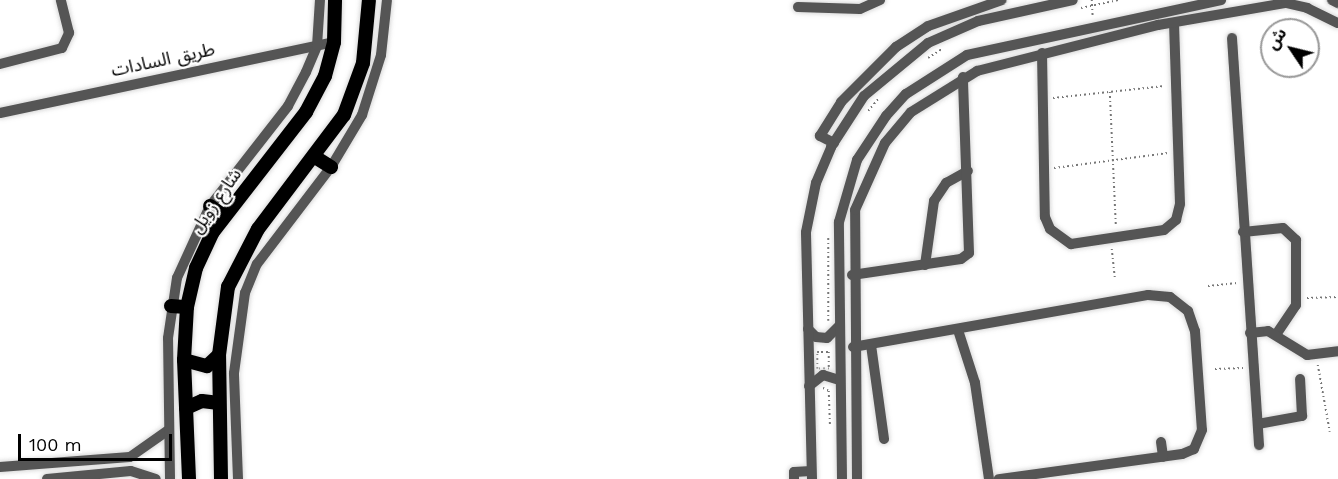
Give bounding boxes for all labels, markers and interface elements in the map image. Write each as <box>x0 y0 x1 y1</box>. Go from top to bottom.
north arrow <box>1260 18 1320 78</box>
text: ش <box>1262 24 1291 53</box>
street label: طريق السادات <box>109 39 217 81</box>
street label: شارع زويل <box>186 164 246 238</box>
scale bar <box>21 422 176 460</box>
text: 100 m <box>29 434 82 455</box>

